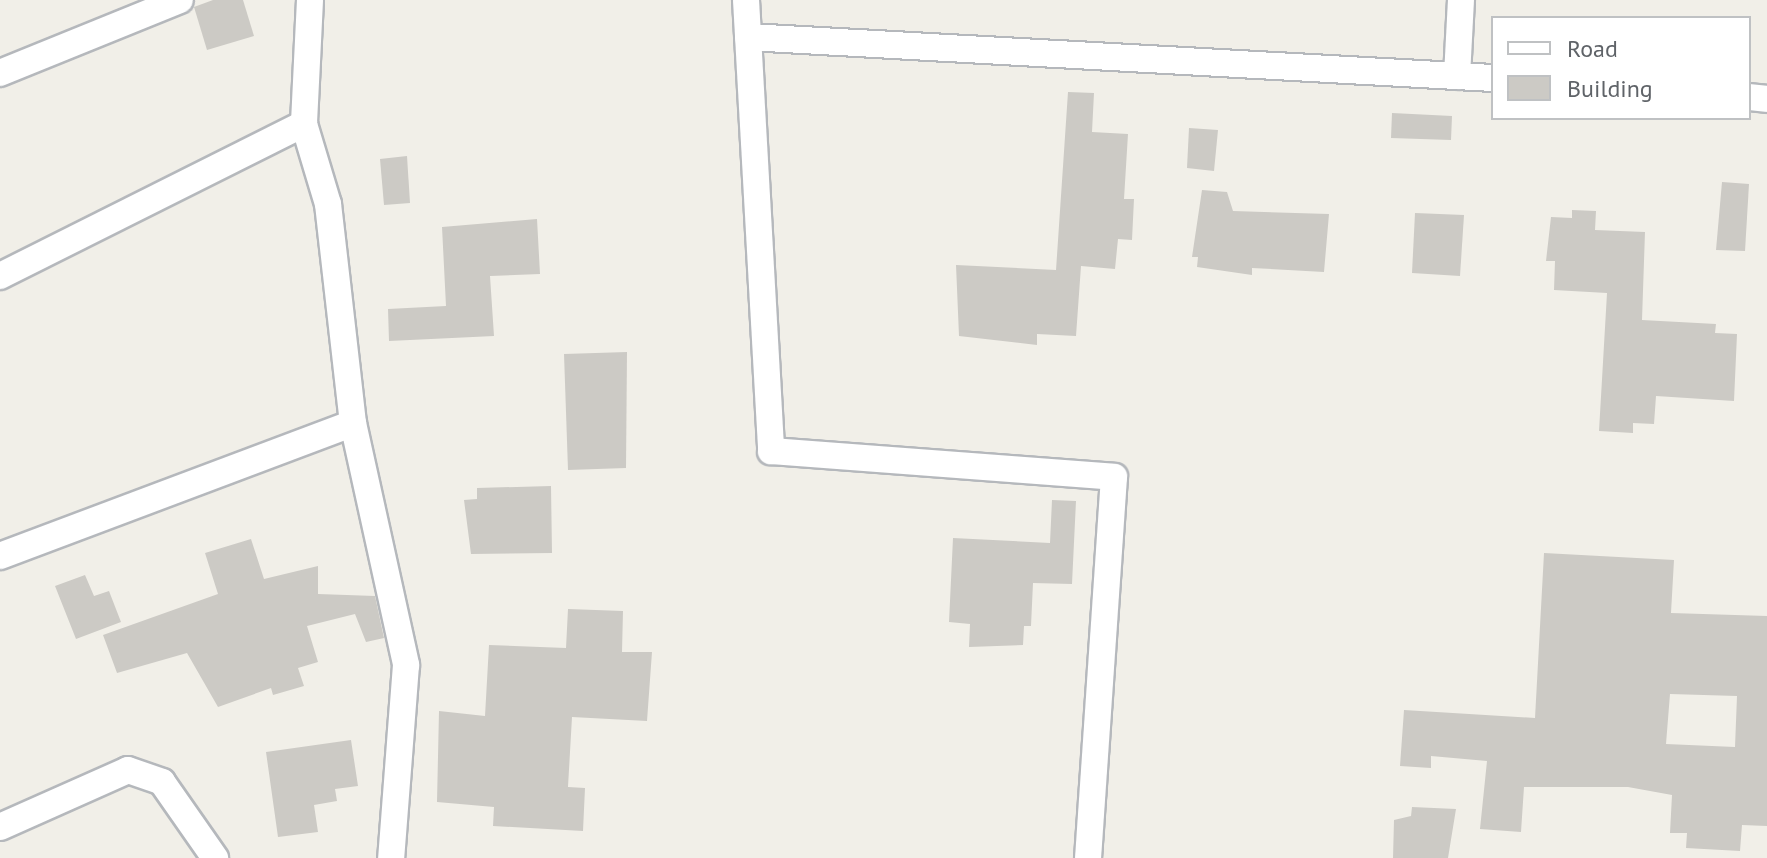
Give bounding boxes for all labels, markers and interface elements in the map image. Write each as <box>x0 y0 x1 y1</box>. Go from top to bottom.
legend <box>1491 16 1751 120</box>
text: Road <box>1567 33 1618 64</box>
text: Building <box>1567 73 1653 104</box>

